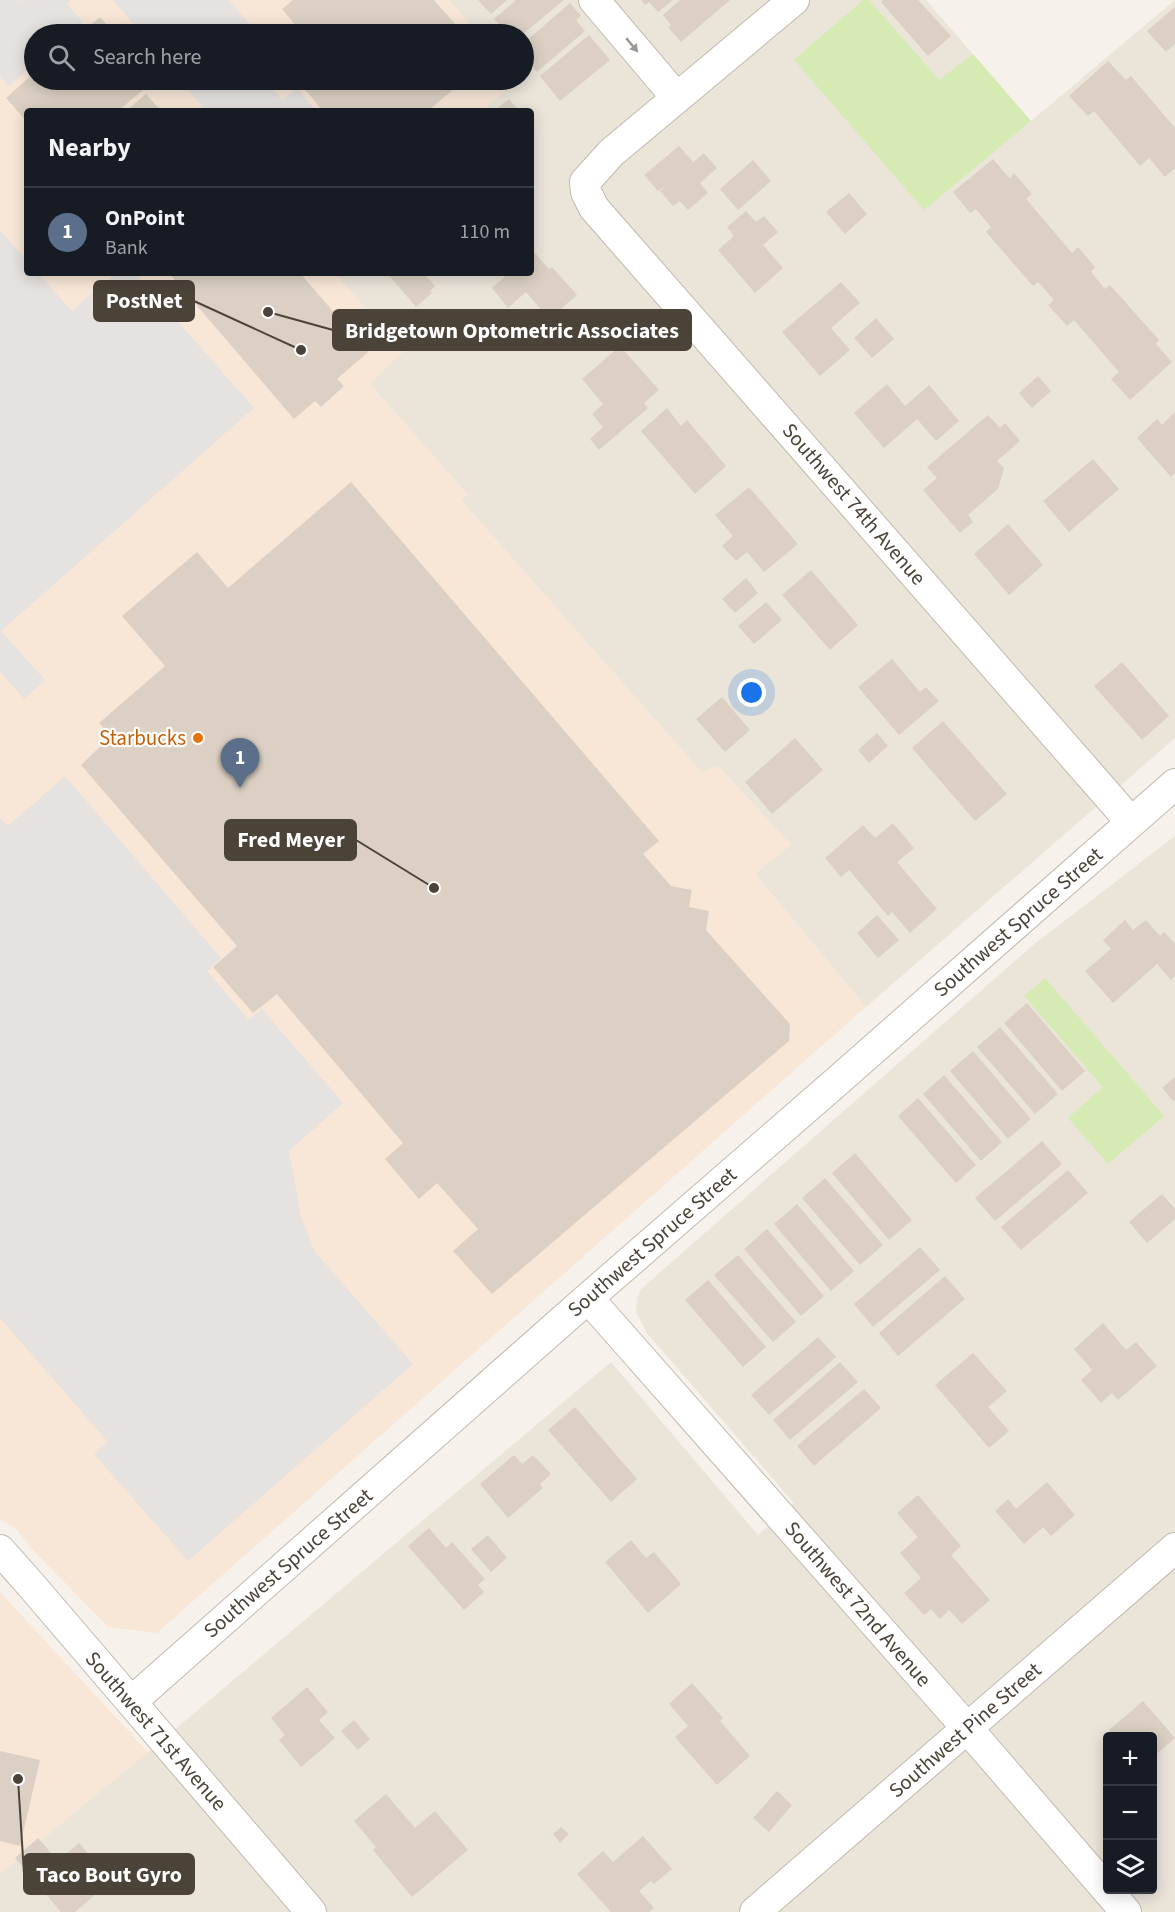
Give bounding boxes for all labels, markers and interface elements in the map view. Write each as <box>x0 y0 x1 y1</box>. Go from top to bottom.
search box <box>24 24 534 90</box>
one-way arrow <box>625 37 638 52</box>
icon: search <box>45 41 78 74</box>
text: Search here <box>93 41 201 73</box>
text: Nearby <box>48 129 131 166</box>
text: OnPoint <box>105 202 185 234</box>
text: 1 <box>62 218 73 246</box>
text: 110 m <box>460 218 510 246</box>
text: Bank <box>105 234 148 262</box>
callout: PostNet <box>94 281 194 321</box>
text: PostNet <box>106 285 183 317</box>
callout: Bridgetown Optometric Associates <box>333 310 691 350</box>
text: Bridgetown Optometric Associates <box>345 315 679 347</box>
street label: Southwest 74th Avenue <box>775 416 933 592</box>
your location <box>737 678 766 707</box>
place label: Starbucks <box>99 723 186 753</box>
marker: Starbucks <box>191 731 205 745</box>
pin: 1 <box>220 738 260 788</box>
callout: Fred Meyer <box>225 820 356 860</box>
text: Fred Meyer <box>237 824 345 856</box>
street label: Southwest Spruce Street <box>927 840 1109 1004</box>
street label: Southwest Spruce Street <box>561 1160 743 1324</box>
street label: Southwest Spruce Street <box>197 1481 379 1645</box>
street label: Southwest 72nd Avenue <box>778 1515 938 1693</box>
street label: Southwest 71st Avenue <box>78 1645 234 1817</box>
street label: Southwest Pine Street <box>882 1655 1048 1805</box>
map controls <box>1103 1732 1157 1894</box>
button: + <box>1103 1732 1157 1786</box>
button: − <box>1103 1786 1157 1840</box>
button: layers <box>1103 1840 1157 1894</box>
callout: Taco Bout Gyro <box>24 1854 194 1894</box>
text: Taco Bout Gyro <box>36 1859 182 1891</box>

